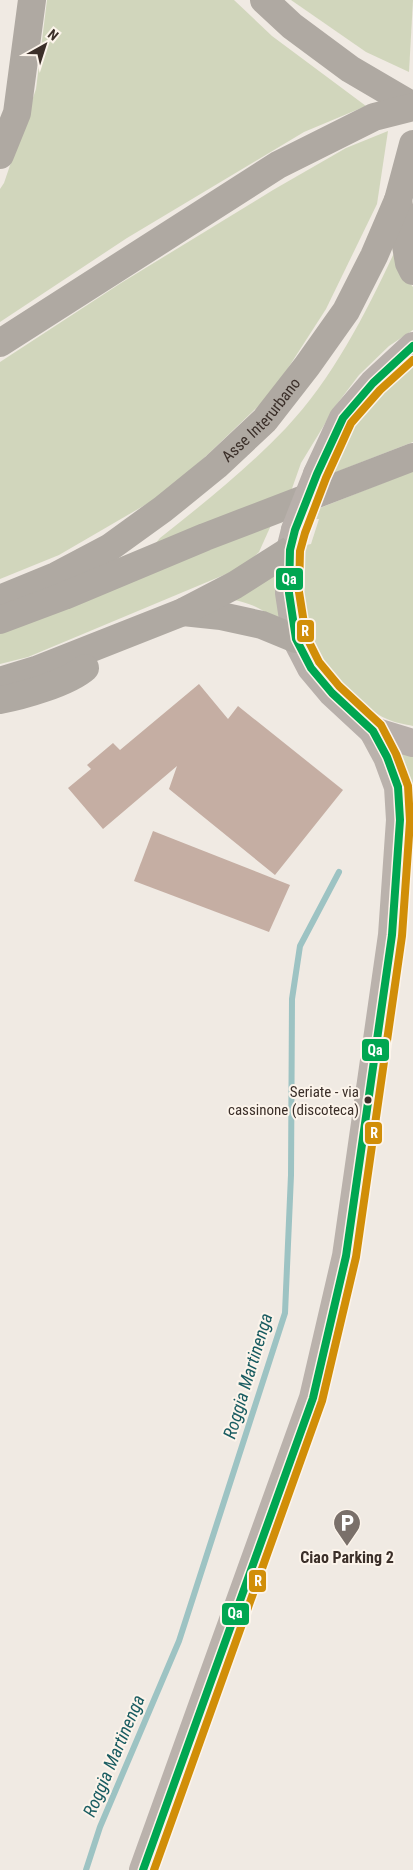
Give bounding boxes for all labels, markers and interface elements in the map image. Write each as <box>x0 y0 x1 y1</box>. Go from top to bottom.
north arrow <box>20 20 70 70</box>
text: N <box>45 26 62 44</box>
street label: Asse Interurbano <box>218 374 304 466</box>
line badge: Qa <box>275 567 304 591</box>
text: Qa <box>281 571 297 587</box>
line badge: R <box>296 619 315 643</box>
text: R <box>301 623 309 639</box>
line badge: Qa <box>361 1038 390 1062</box>
text: Qa <box>367 1042 383 1058</box>
place label: Seriate - via cassinone (discoteca) <box>228 1083 359 1119</box>
marker: Seriate - via cassinone (discoteca) <box>363 1095 373 1105</box>
line badge: R <box>364 1121 383 1145</box>
text: R <box>370 1125 378 1141</box>
water label: Roggia Martinenga <box>218 1310 277 1441</box>
parking icon: Ciao Parking 2 <box>332 1508 362 1547</box>
place label: Ciao Parking 2 <box>300 1548 394 1567</box>
line badge: R <box>248 1569 267 1593</box>
text: R <box>254 1573 262 1589</box>
line badge: Qa <box>221 1602 250 1626</box>
text: Qa <box>227 1605 243 1621</box>
water label: Roggia Martinenga <box>78 1692 149 1820</box>

